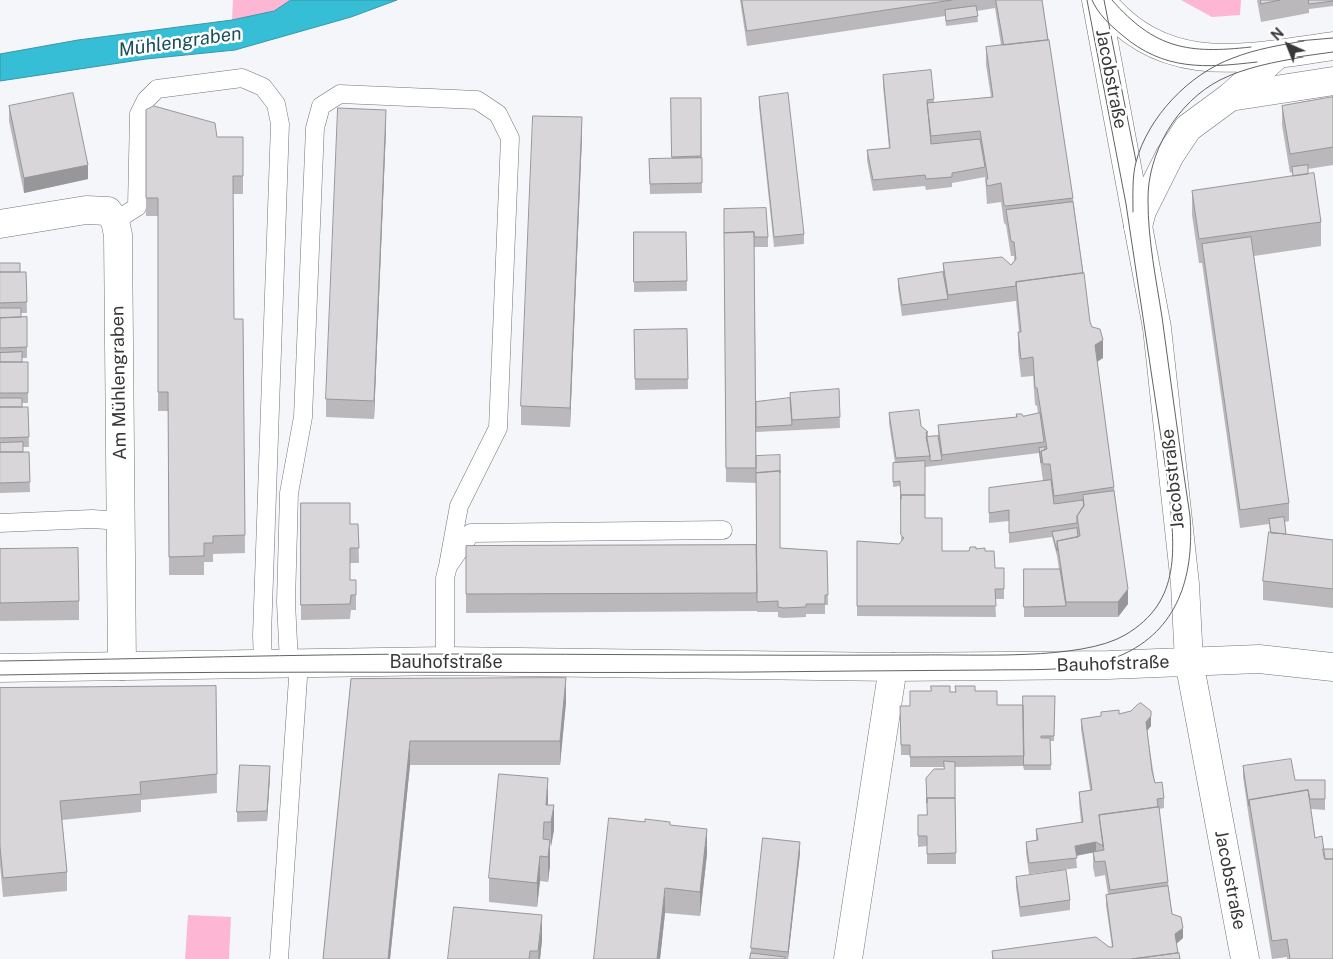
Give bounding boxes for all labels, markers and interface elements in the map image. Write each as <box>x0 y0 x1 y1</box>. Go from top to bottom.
north arrow <box>1263 20 1313 70</box>
water label: Mühlengraben <box>117 22 243 62</box>
text: N <box>1268 25 1287 44</box>
street label: Jacobstraße <box>1091 27 1131 131</box>
street label: Am Mühlengraben <box>107 306 131 460</box>
street label: Jacobstraße <box>1157 428 1189 530</box>
street label: Bauhofstraße <box>389 651 503 673</box>
street label: Bauhofstraße <box>1056 651 1170 677</box>
street label: Jacobstraße <box>1210 828 1250 932</box>

